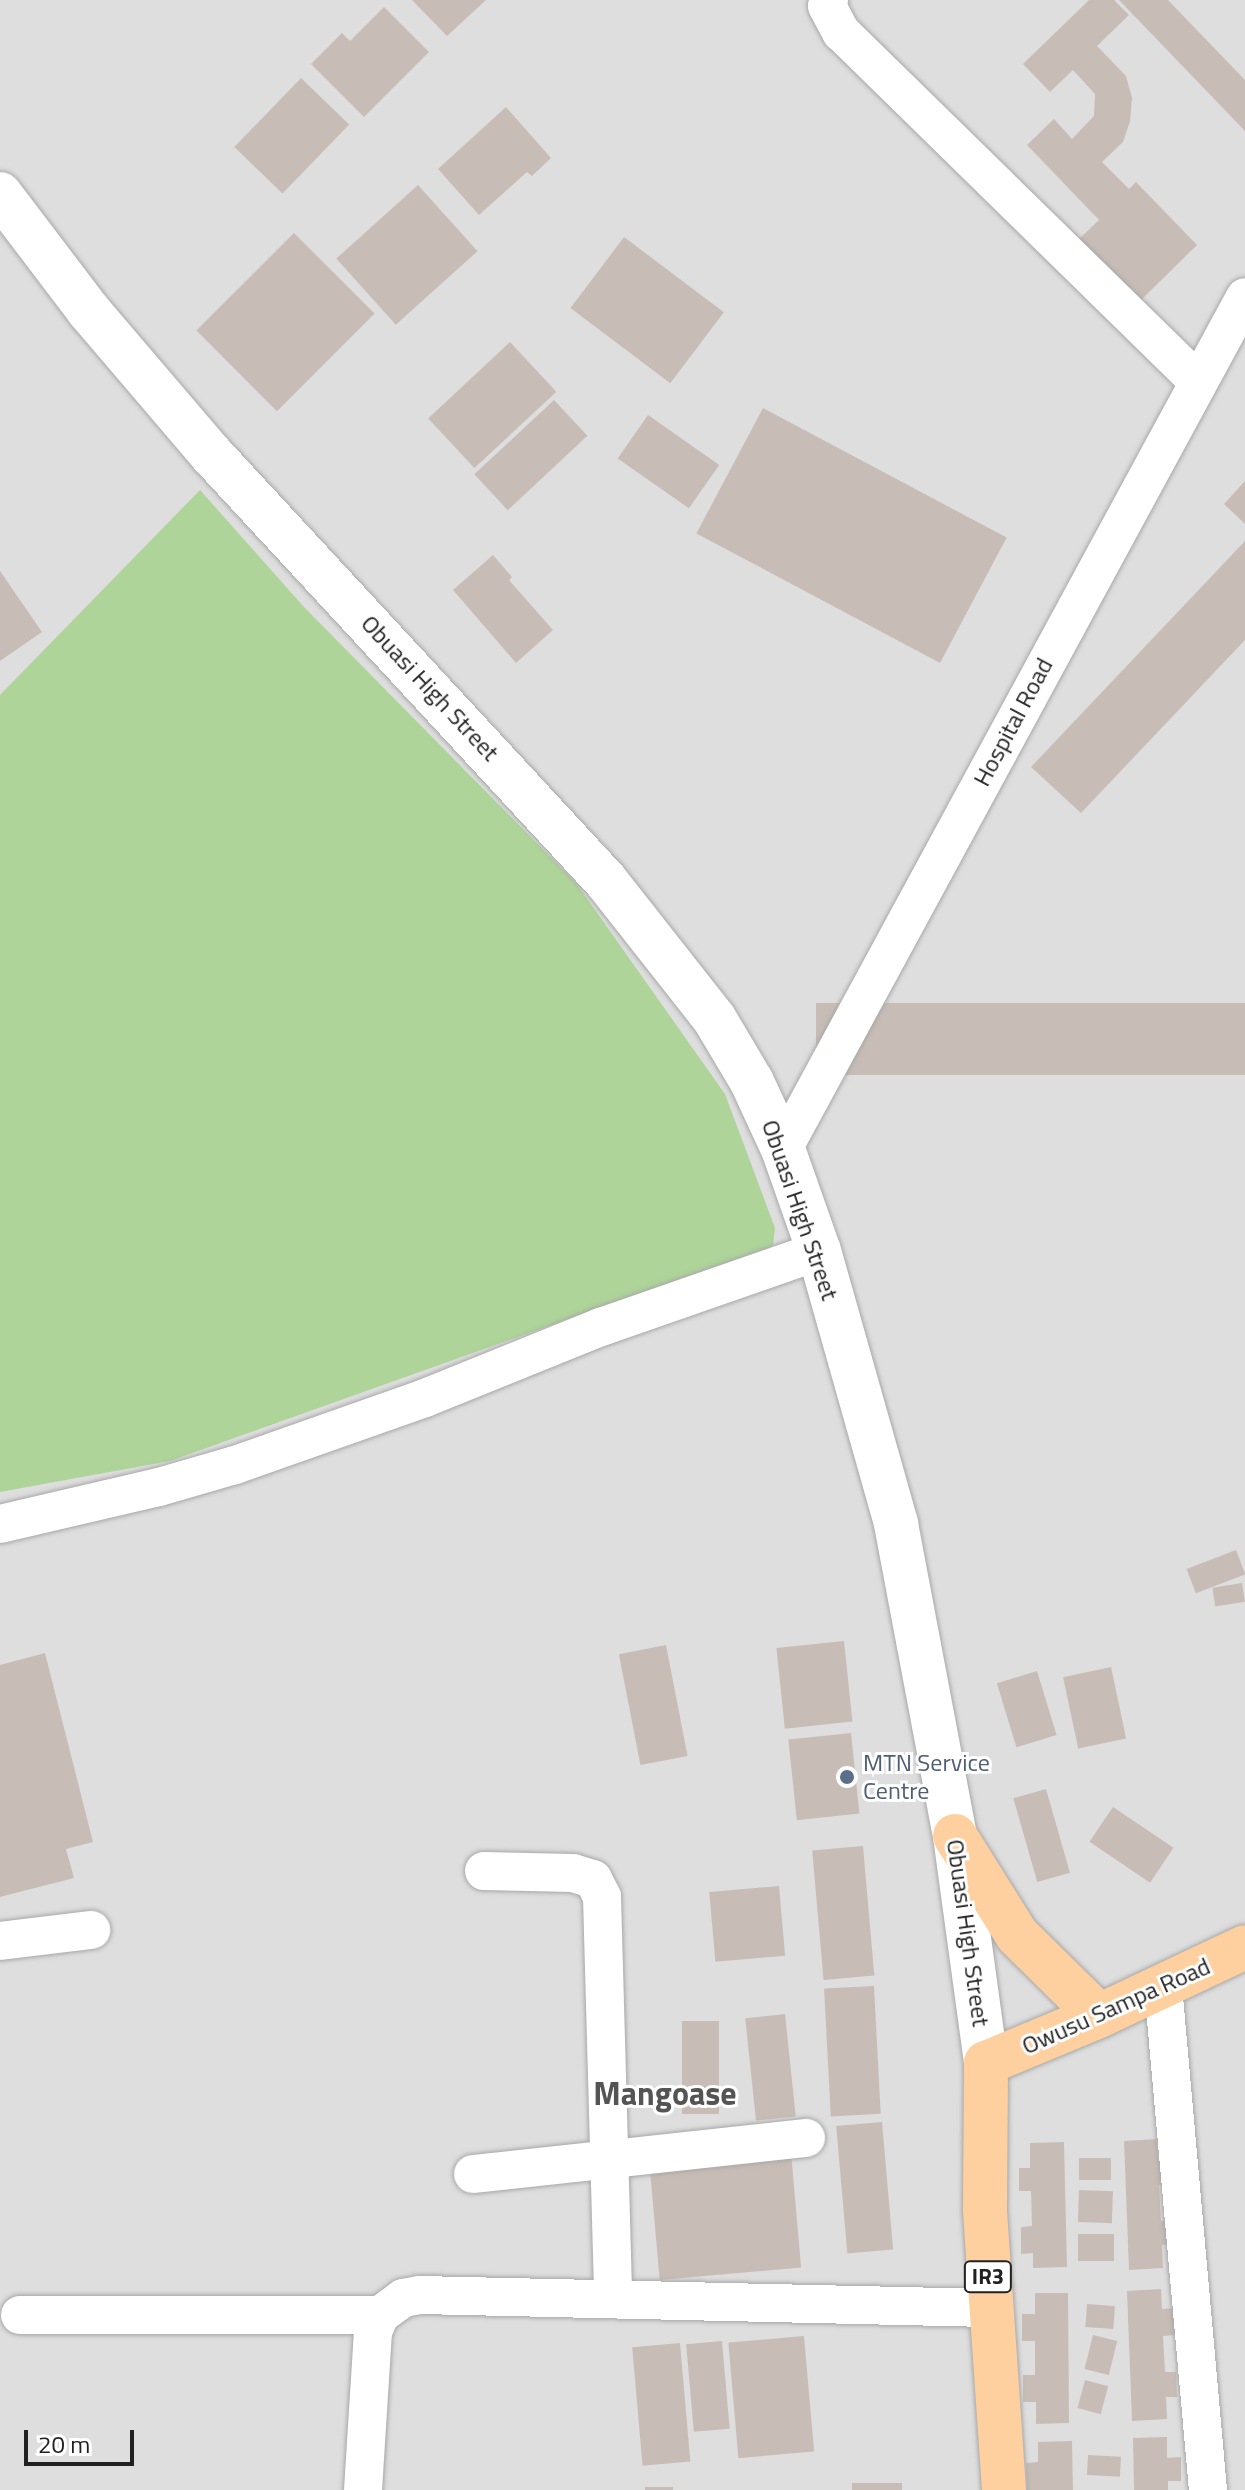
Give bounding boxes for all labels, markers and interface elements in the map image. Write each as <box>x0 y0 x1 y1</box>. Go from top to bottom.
street label: Obuasi High Street <box>355 609 505 767</box>
street label: Hospital Road <box>967 653 1059 791</box>
street label: Obuasi High Street <box>756 1116 844 1304</box>
place label: MTN Service Centre <box>863 1749 990 1805</box>
marker: MTN Service Centre <box>838 1768 856 1786</box>
street label: Obuasi High Street <box>941 1838 995 2028</box>
street label: Owusu Sampa Road <box>1017 1952 1215 2060</box>
district label: Mangoase <box>593 2074 737 2112</box>
road number: IR3 <box>962 2259 1014 2295</box>
scale bar <box>28 2414 138 2464</box>
text: 20 m <box>38 2426 90 2462</box>

